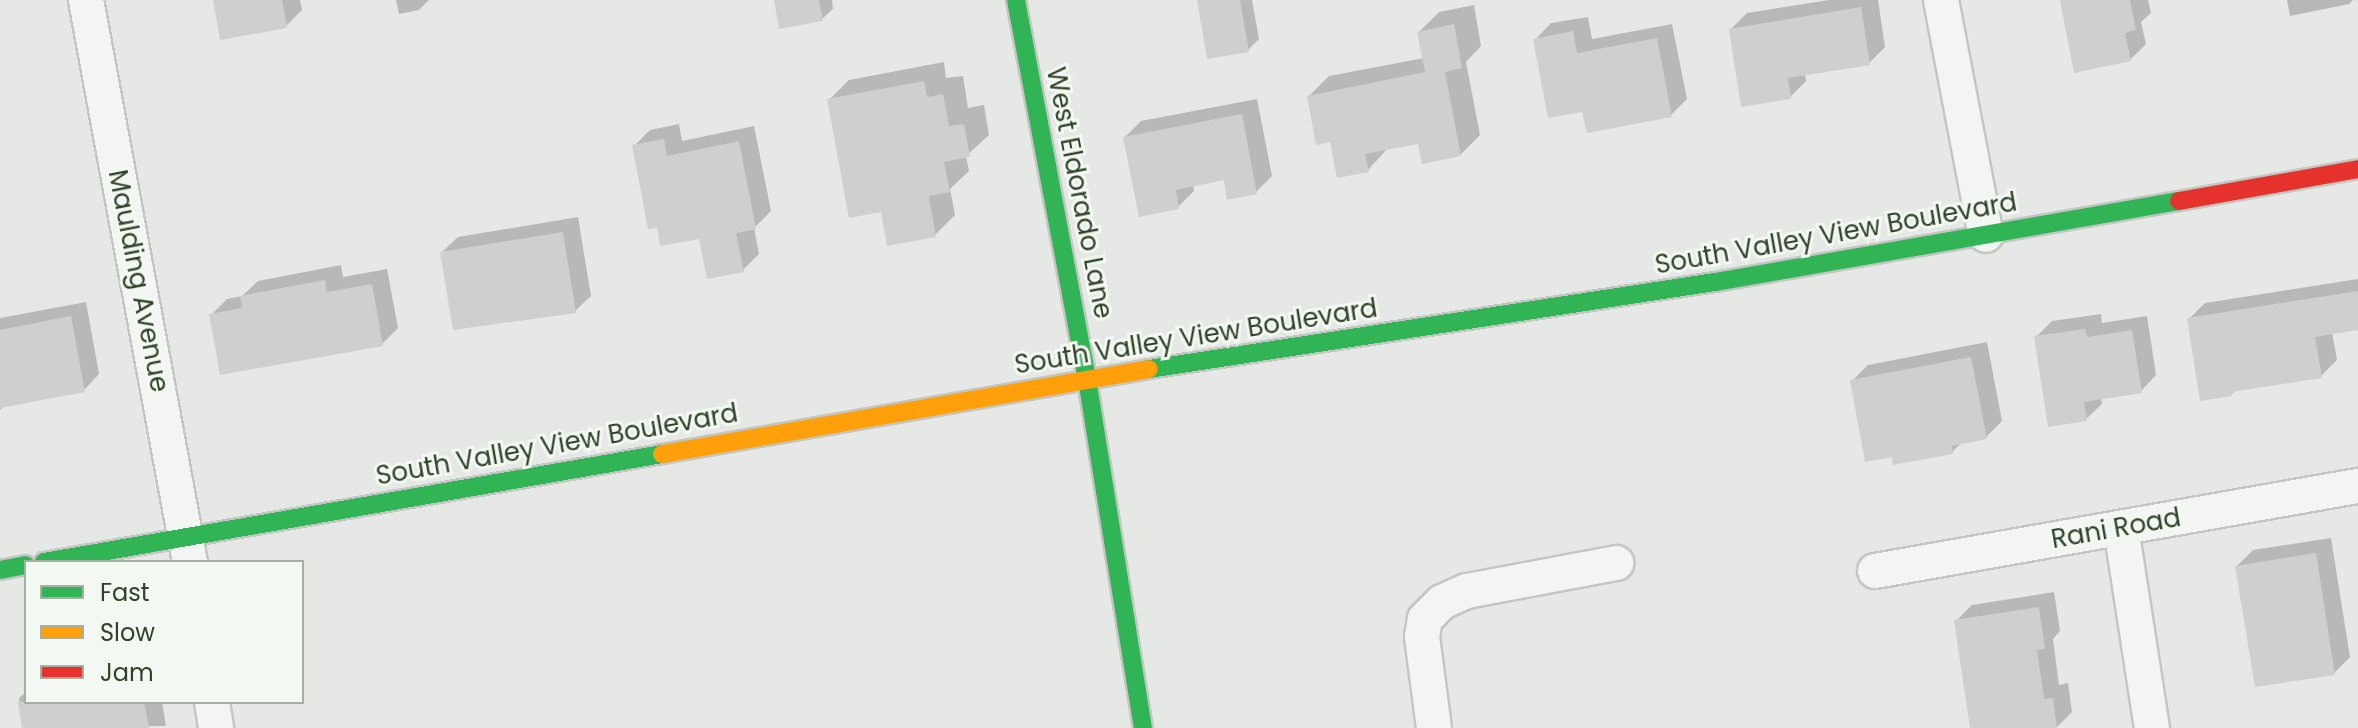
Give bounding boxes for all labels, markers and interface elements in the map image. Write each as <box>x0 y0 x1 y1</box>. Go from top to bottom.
street label: West Eldorado Lane <box>1039 65 1119 321</box>
street label: Maulding Avenue <box>101 167 175 395</box>
street label: South Valley View Boulevard <box>1653 187 2019 281</box>
street label: South Valley View Boulevard <box>1012 293 1380 381</box>
street label: South Valley View Boulevard <box>374 398 740 492</box>
street label: Rani Road <box>2049 502 2183 556</box>
legend <box>24 560 304 704</box>
text: Fast <box>100 576 150 609</box>
text: Slow <box>100 616 155 649</box>
text: Jam <box>100 656 154 689</box>

